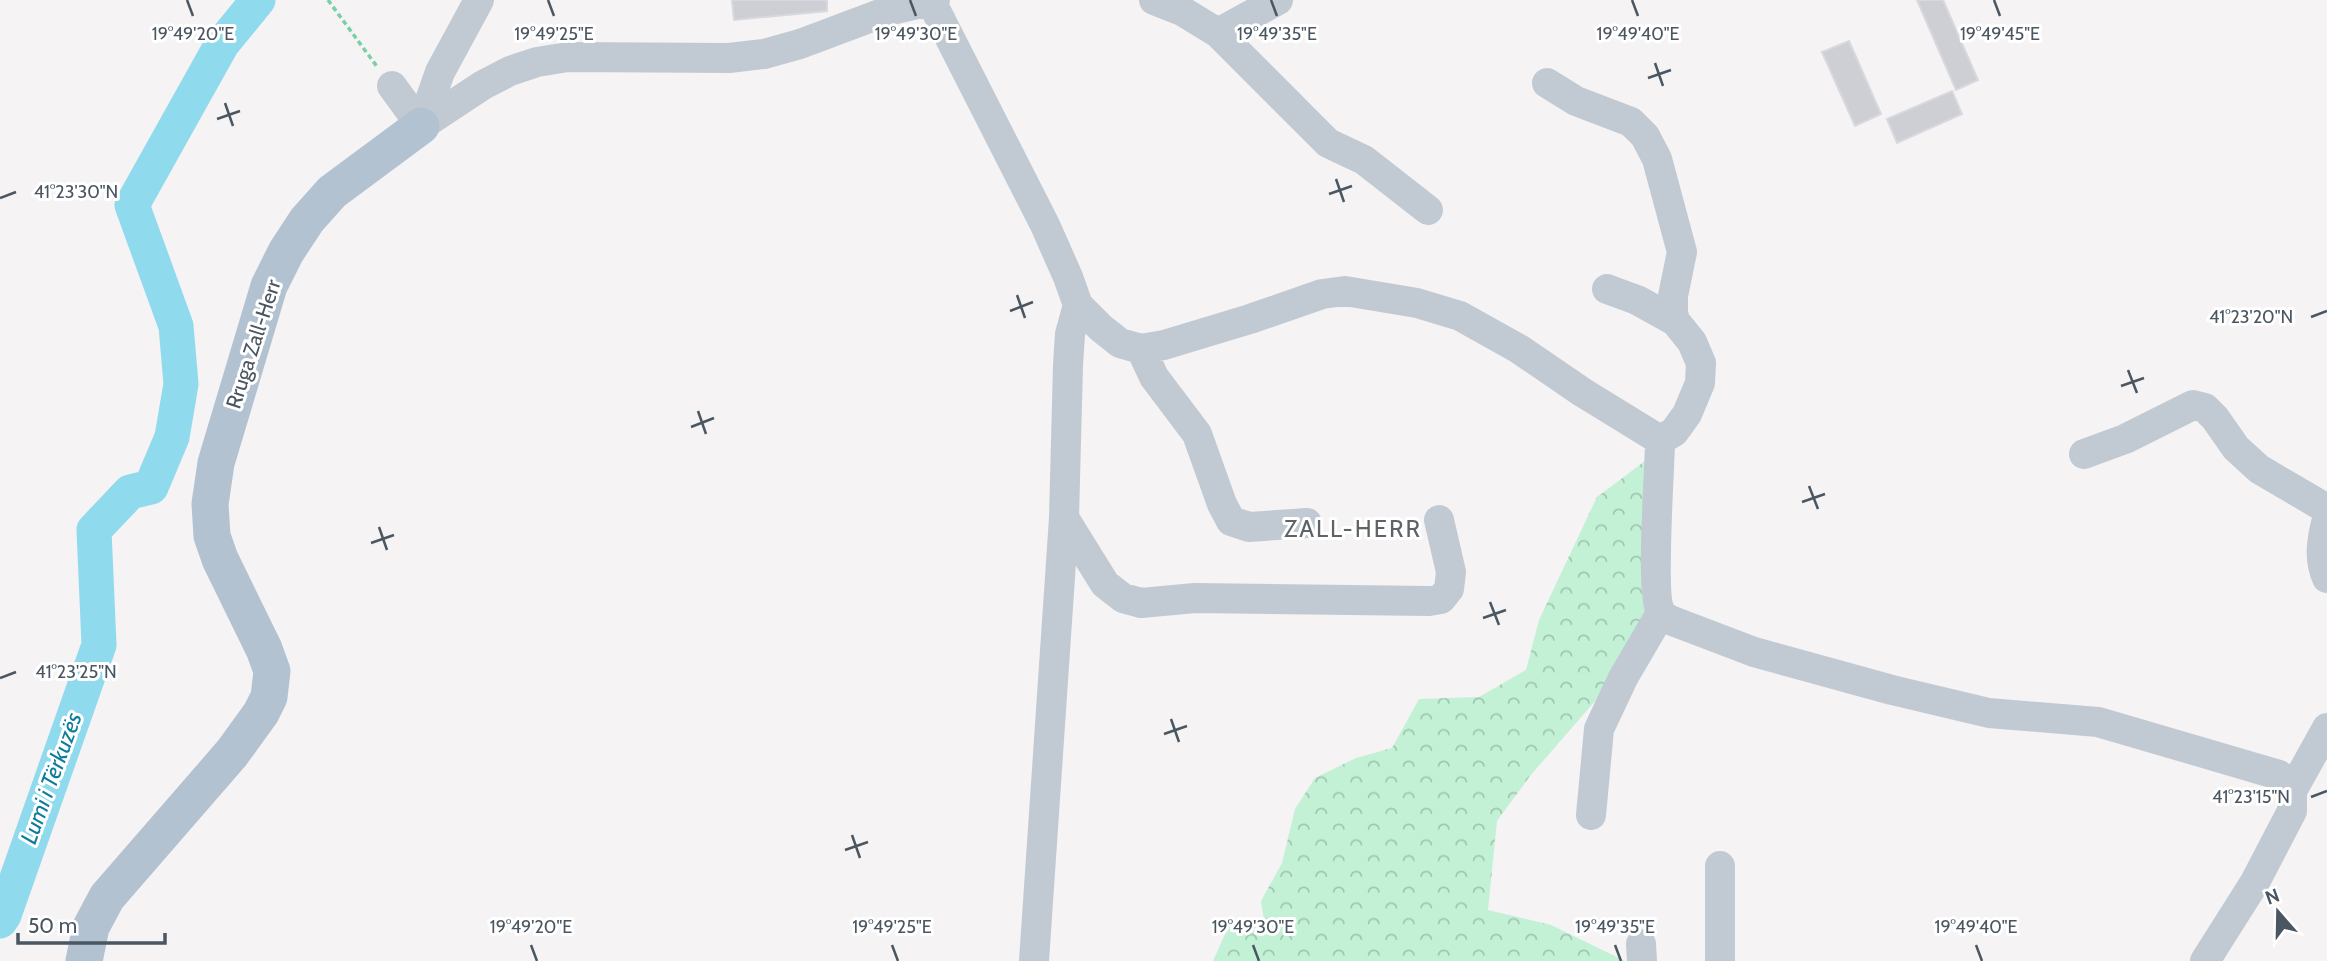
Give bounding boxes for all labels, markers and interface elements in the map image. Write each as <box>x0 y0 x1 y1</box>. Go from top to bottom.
text: 19°49'20"E <box>152 23 234 45</box>
text: 19°49'25"E <box>514 23 594 45</box>
text: 19°49'30"E <box>875 23 957 45</box>
text: 19°49'35"E <box>1237 23 1317 45</box>
text: 19°49'40"E <box>1597 23 1680 45</box>
text: 19°49'45"E <box>1960 23 2040 45</box>
text: 41°23'30"N <box>34 181 118 203</box>
street label: Rruga Zall-Herr <box>220 276 286 412</box>
text: 41°23'20"N <box>2209 306 2293 328</box>
district label: ZALL-HERR <box>1284 514 1422 543</box>
text: 41°23'25"N <box>35 661 117 683</box>
water label: Lumi i Tërkuzës <box>14 708 88 847</box>
text: 41°23'15"N <box>2212 786 2290 808</box>
north arrow <box>2243 877 2313 947</box>
text: N <box>2262 883 2283 910</box>
scale bar <box>18 902 164 946</box>
text: 50 m <box>28 913 77 938</box>
text: 19°49'20"E <box>490 916 572 938</box>
text: 19°49'25"E <box>852 916 932 938</box>
text: 19°49'30"E <box>1212 916 1294 938</box>
text: 19°49'35"E <box>1575 916 1655 938</box>
text: 19°49'40"E <box>1935 916 2018 938</box>

